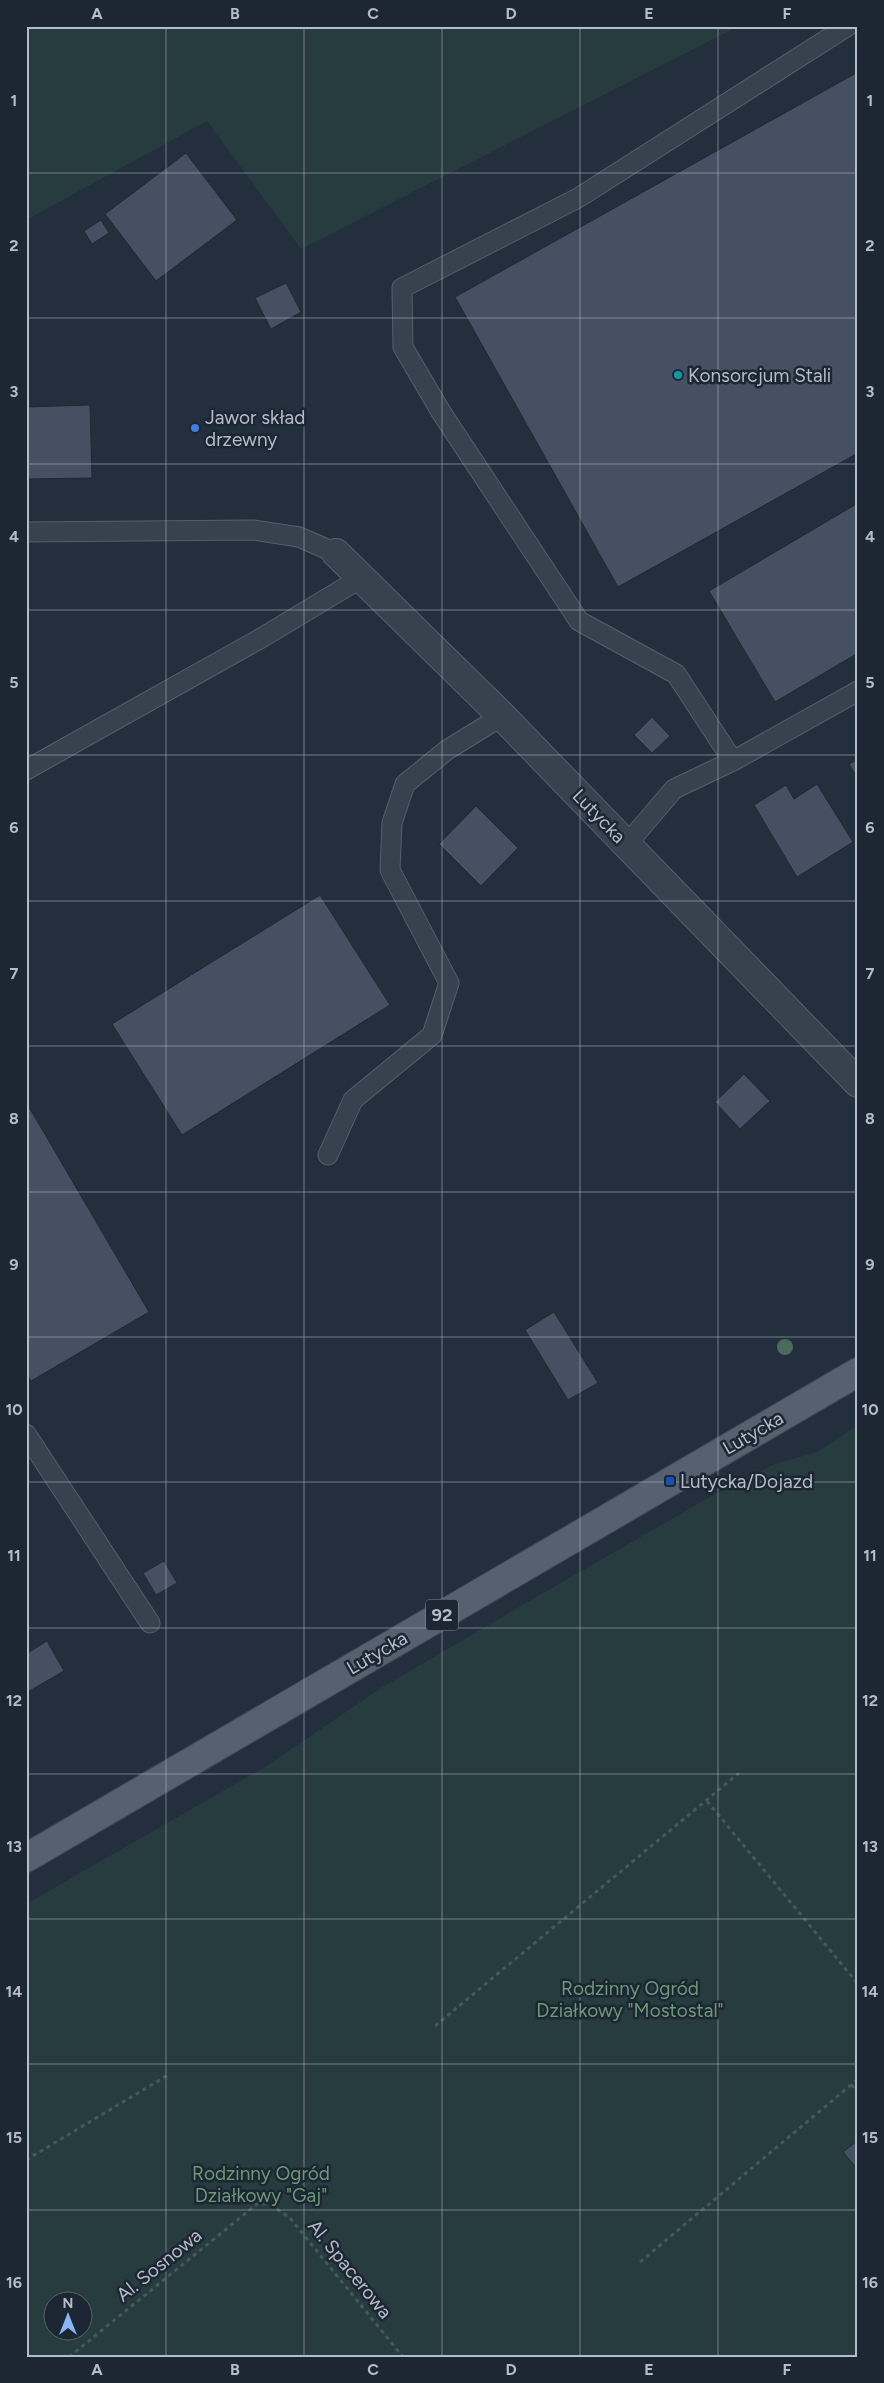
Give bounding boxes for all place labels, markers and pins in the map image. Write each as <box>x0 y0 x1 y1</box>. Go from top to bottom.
place label: Konsorcjum Stali <box>688 364 831 387</box>
marker: Konsorcjum Stali <box>672 369 684 381</box>
place label: Jawor skład drzewny <box>205 406 305 451</box>
marker: Jawor skład drzewny <box>189 422 201 434</box>
place label: Lutycka/Dojazd <box>680 1470 813 1493</box>
marker: Lutycka/Dojazd <box>664 1475 676 1487</box>

